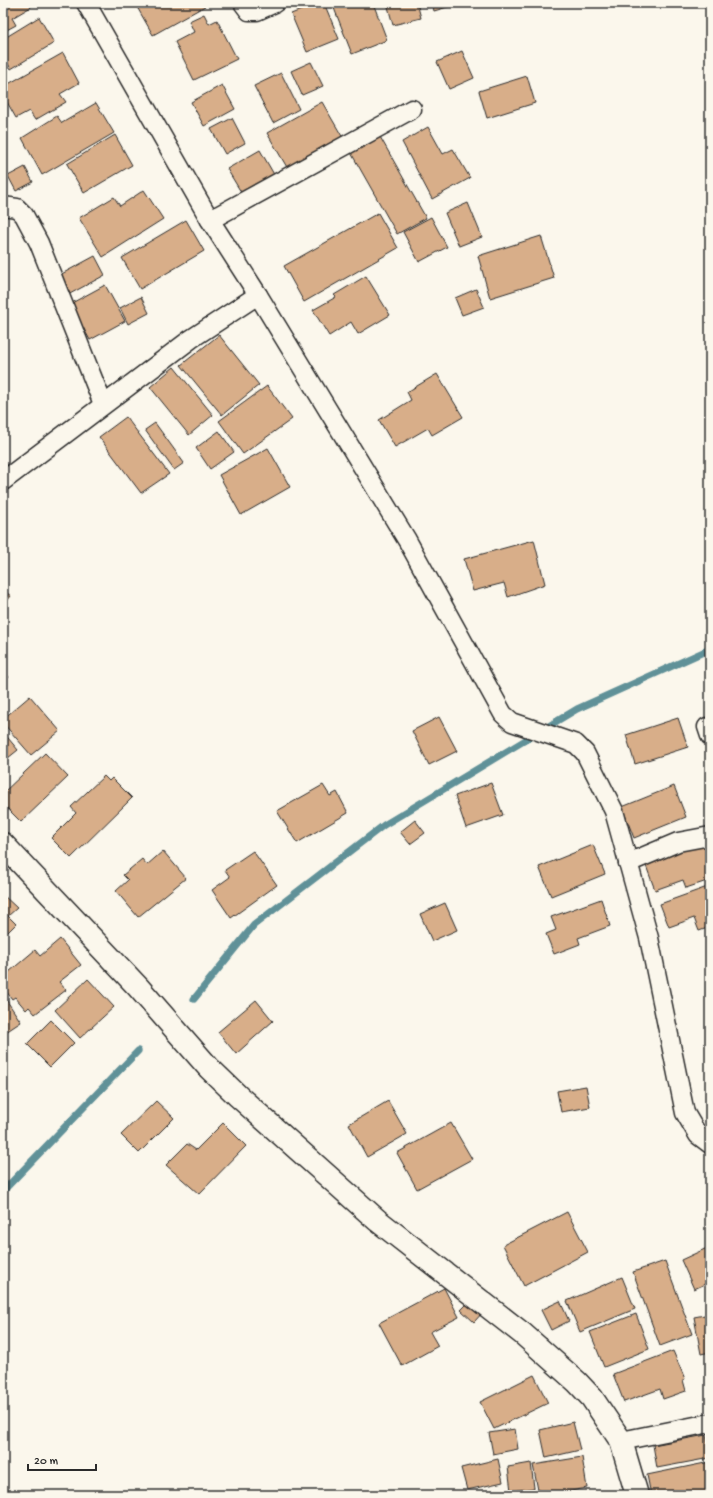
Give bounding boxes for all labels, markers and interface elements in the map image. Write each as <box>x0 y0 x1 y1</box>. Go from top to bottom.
scale bar <box>28 1446 96 1472</box>
text: 20 m <box>34 1455 59 1469</box>

